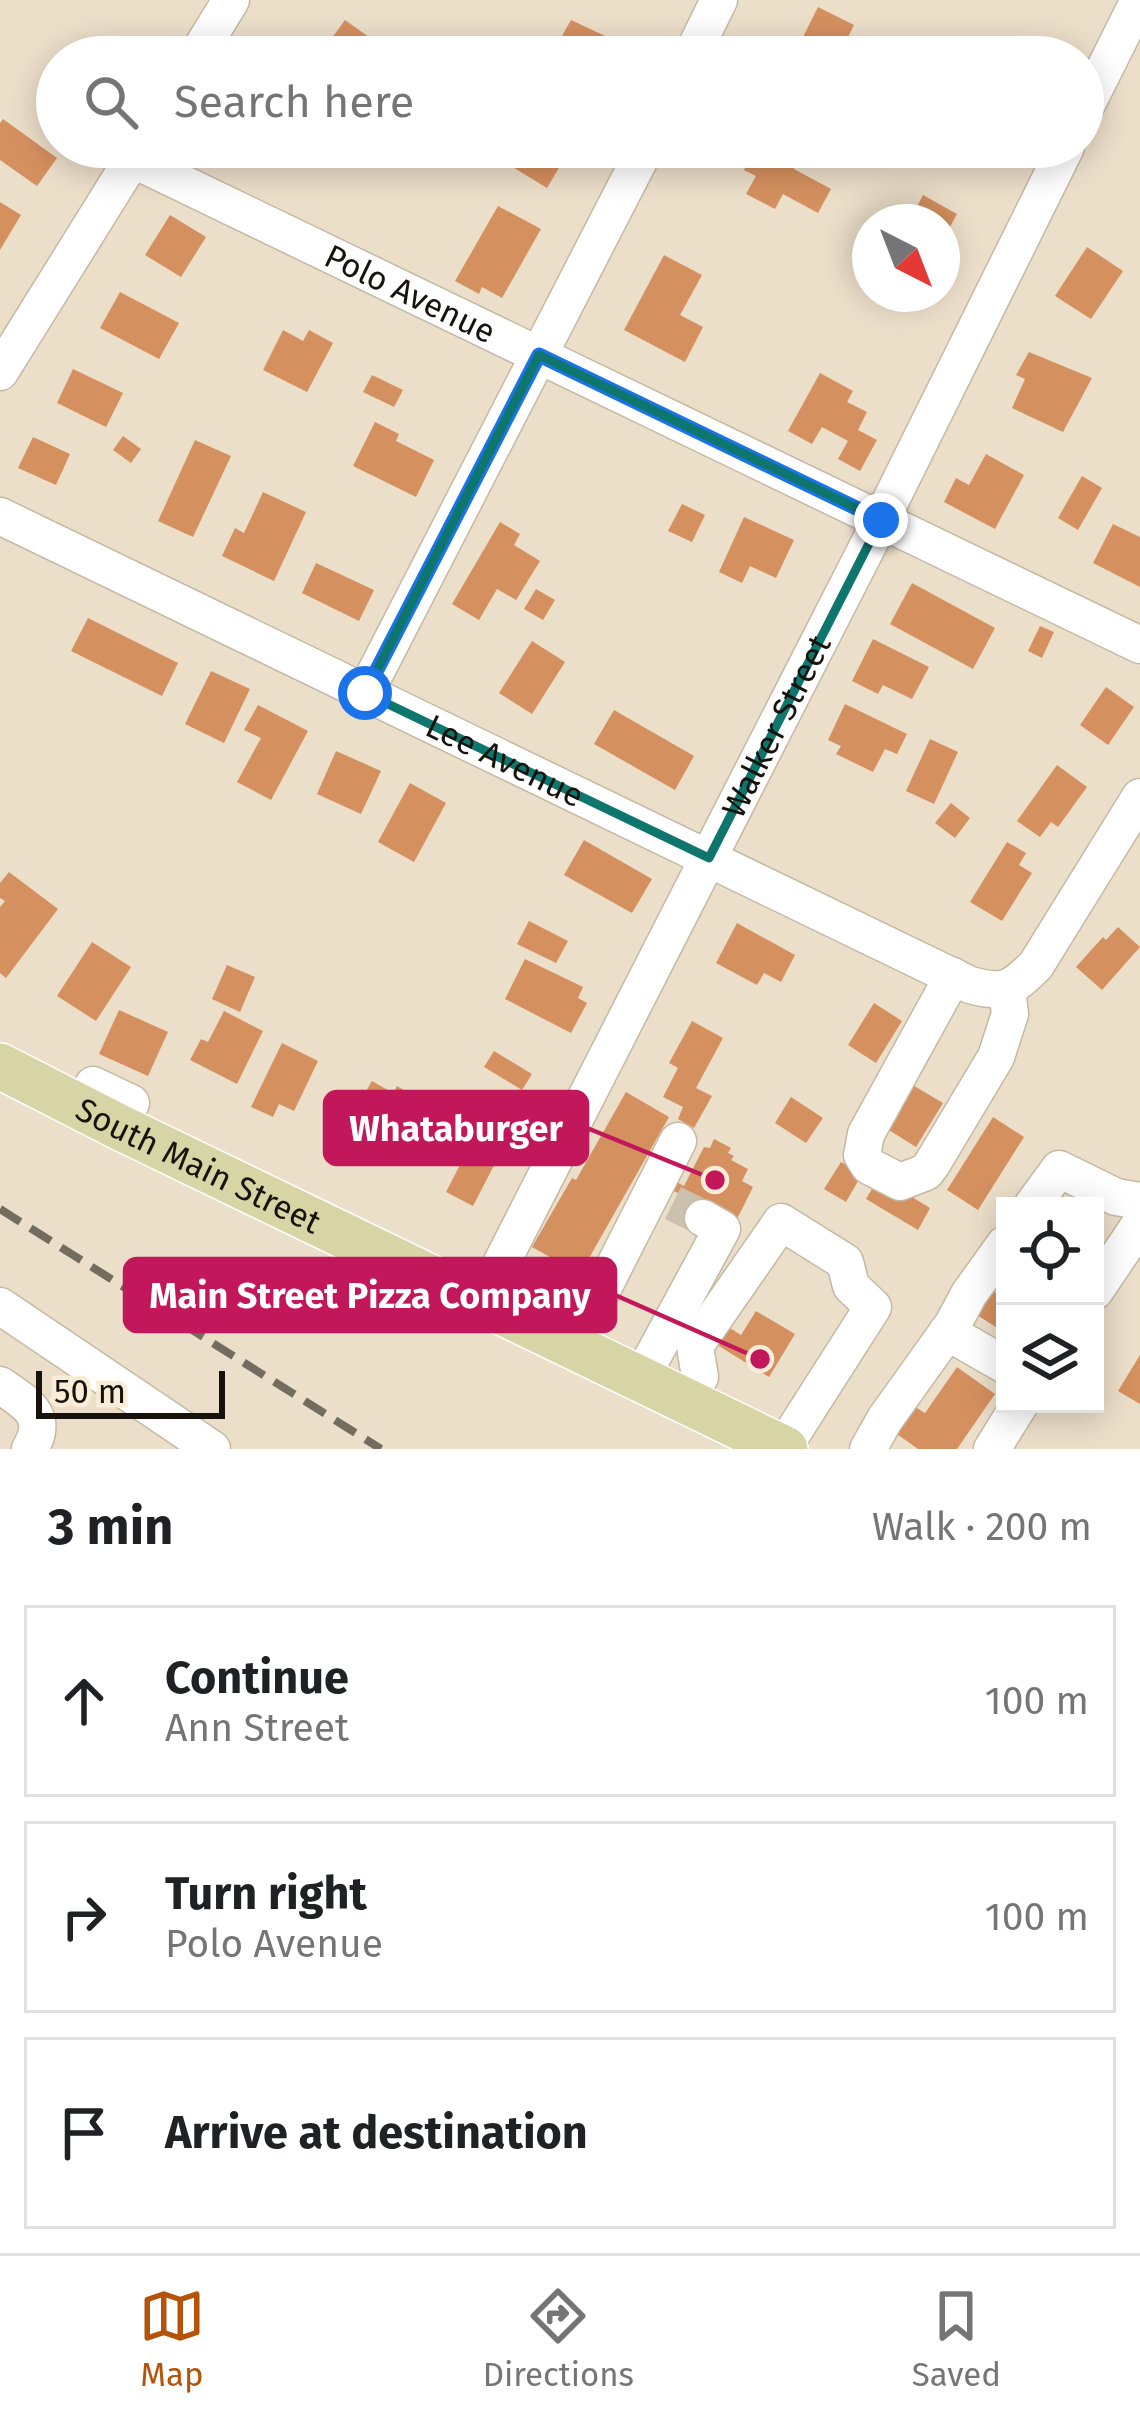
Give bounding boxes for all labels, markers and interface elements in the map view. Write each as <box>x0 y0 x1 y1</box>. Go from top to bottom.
search box <box>36 36 1104 168</box>
icon: search <box>78 69 144 135</box>
text: Search here <box>174 75 414 129</box>
north arrow <box>852 204 960 312</box>
street label: Polo Avenue <box>318 236 502 352</box>
route end <box>854 493 908 547</box>
street label: Walker Street <box>714 628 840 824</box>
route start <box>338 666 392 720</box>
street label: Lee Avenue <box>419 706 590 816</box>
street label: South Main Street <box>69 1089 327 1243</box>
callout: Whataburger <box>325 1092 587 1164</box>
text: Whataburger <box>349 1107 563 1151</box>
map controls <box>996 1197 1104 1413</box>
button: locate <box>996 1197 1104 1305</box>
callout: Main Street Pizza Company <box>125 1259 615 1331</box>
text: Main Street Pizza Company <box>149 1274 591 1318</box>
button: layers <box>996 1305 1104 1413</box>
scale bar <box>36 1365 225 1418</box>
text: 50 m <box>54 1372 126 1412</box>
text: 3 min <box>48 1496 174 1558</box>
text: Walk · 200 m <box>872 1504 1092 1550</box>
text: Continue <box>165 1651 349 1705</box>
icon: ahead <box>51 1668 117 1734</box>
text: 100 m <box>985 1678 1089 1724</box>
text: Ann Street <box>165 1705 349 1751</box>
text: Turn right <box>165 1867 367 1921</box>
icon: right <box>51 1884 117 1950</box>
text: 100 m <box>985 1894 1089 1940</box>
text: Polo Avenue <box>165 1921 383 1967</box>
icon: arrive <box>51 2100 117 2166</box>
text: Arrive at destination <box>165 2106 588 2160</box>
tab: Map <box>139 2283 205 2395</box>
tab: Directions <box>483 2283 634 2395</box>
tab: Saved <box>912 2283 1001 2395</box>

